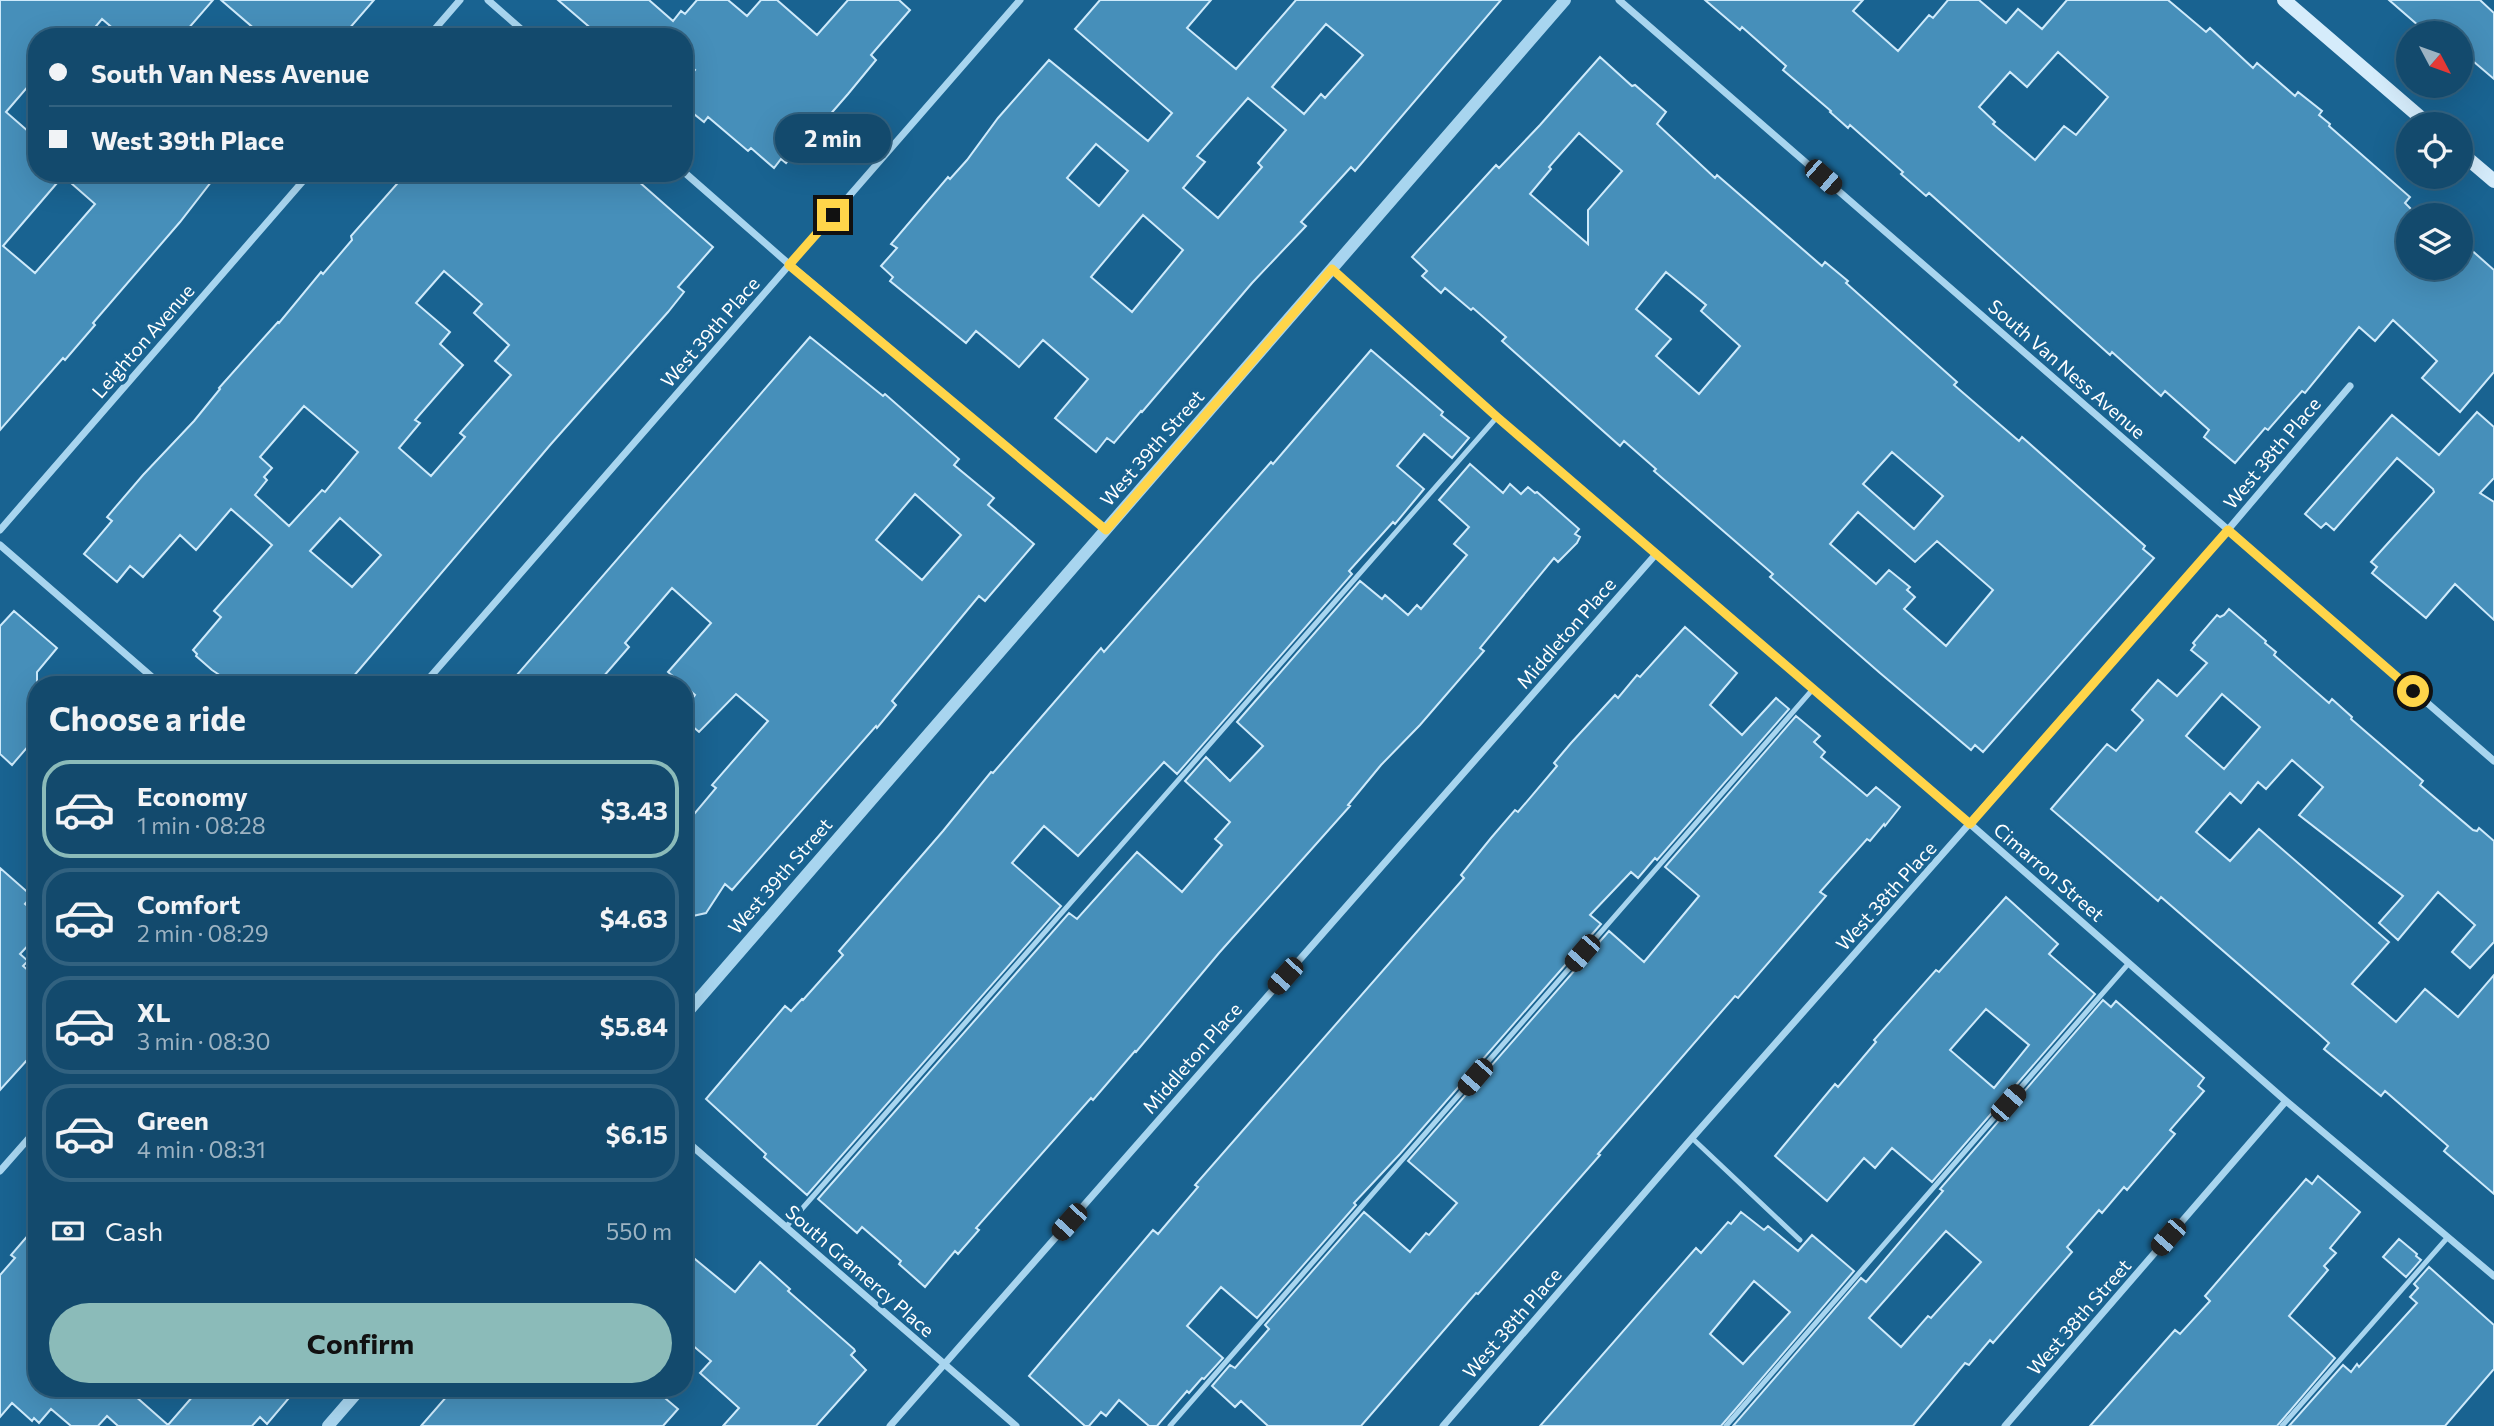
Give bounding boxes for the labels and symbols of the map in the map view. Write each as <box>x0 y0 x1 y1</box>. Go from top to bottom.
north arrow <box>2396 21 2473 98</box>
callout: 2 min <box>775 114 891 162</box>
car <box>1801 155 1846 199</box>
route end <box>817 199 849 231</box>
street label: West 39th Place <box>655 272 764 392</box>
street label: Leighton Avenue <box>87 279 198 402</box>
street label: South Van Ness Avenue <box>1984 294 2151 443</box>
street label: West 39th Street <box>1095 385 1208 510</box>
street label: West 38th Place <box>2218 392 2325 513</box>
street label: Middleton Place <box>1511 573 1620 693</box>
route start <box>2397 675 2429 707</box>
street label: West 39th Street <box>723 813 836 938</box>
street label: Cimarron Street <box>1989 817 2109 926</box>
street label: West 38th Place <box>1831 836 1941 955</box>
car <box>1561 930 1604 976</box>
car <box>1264 953 1307 999</box>
street label: Middleton Place <box>1137 998 1246 1118</box>
car <box>1454 1054 1497 1100</box>
car <box>1987 1080 2030 1126</box>
car <box>1048 1199 1091 1245</box>
street label: South Gramercy Place <box>781 1200 939 1341</box>
car <box>2147 1214 2190 1260</box>
street label: West 38th Street <box>2022 1254 2135 1379</box>
street label: West 38th Place <box>1457 1263 1566 1383</box>

